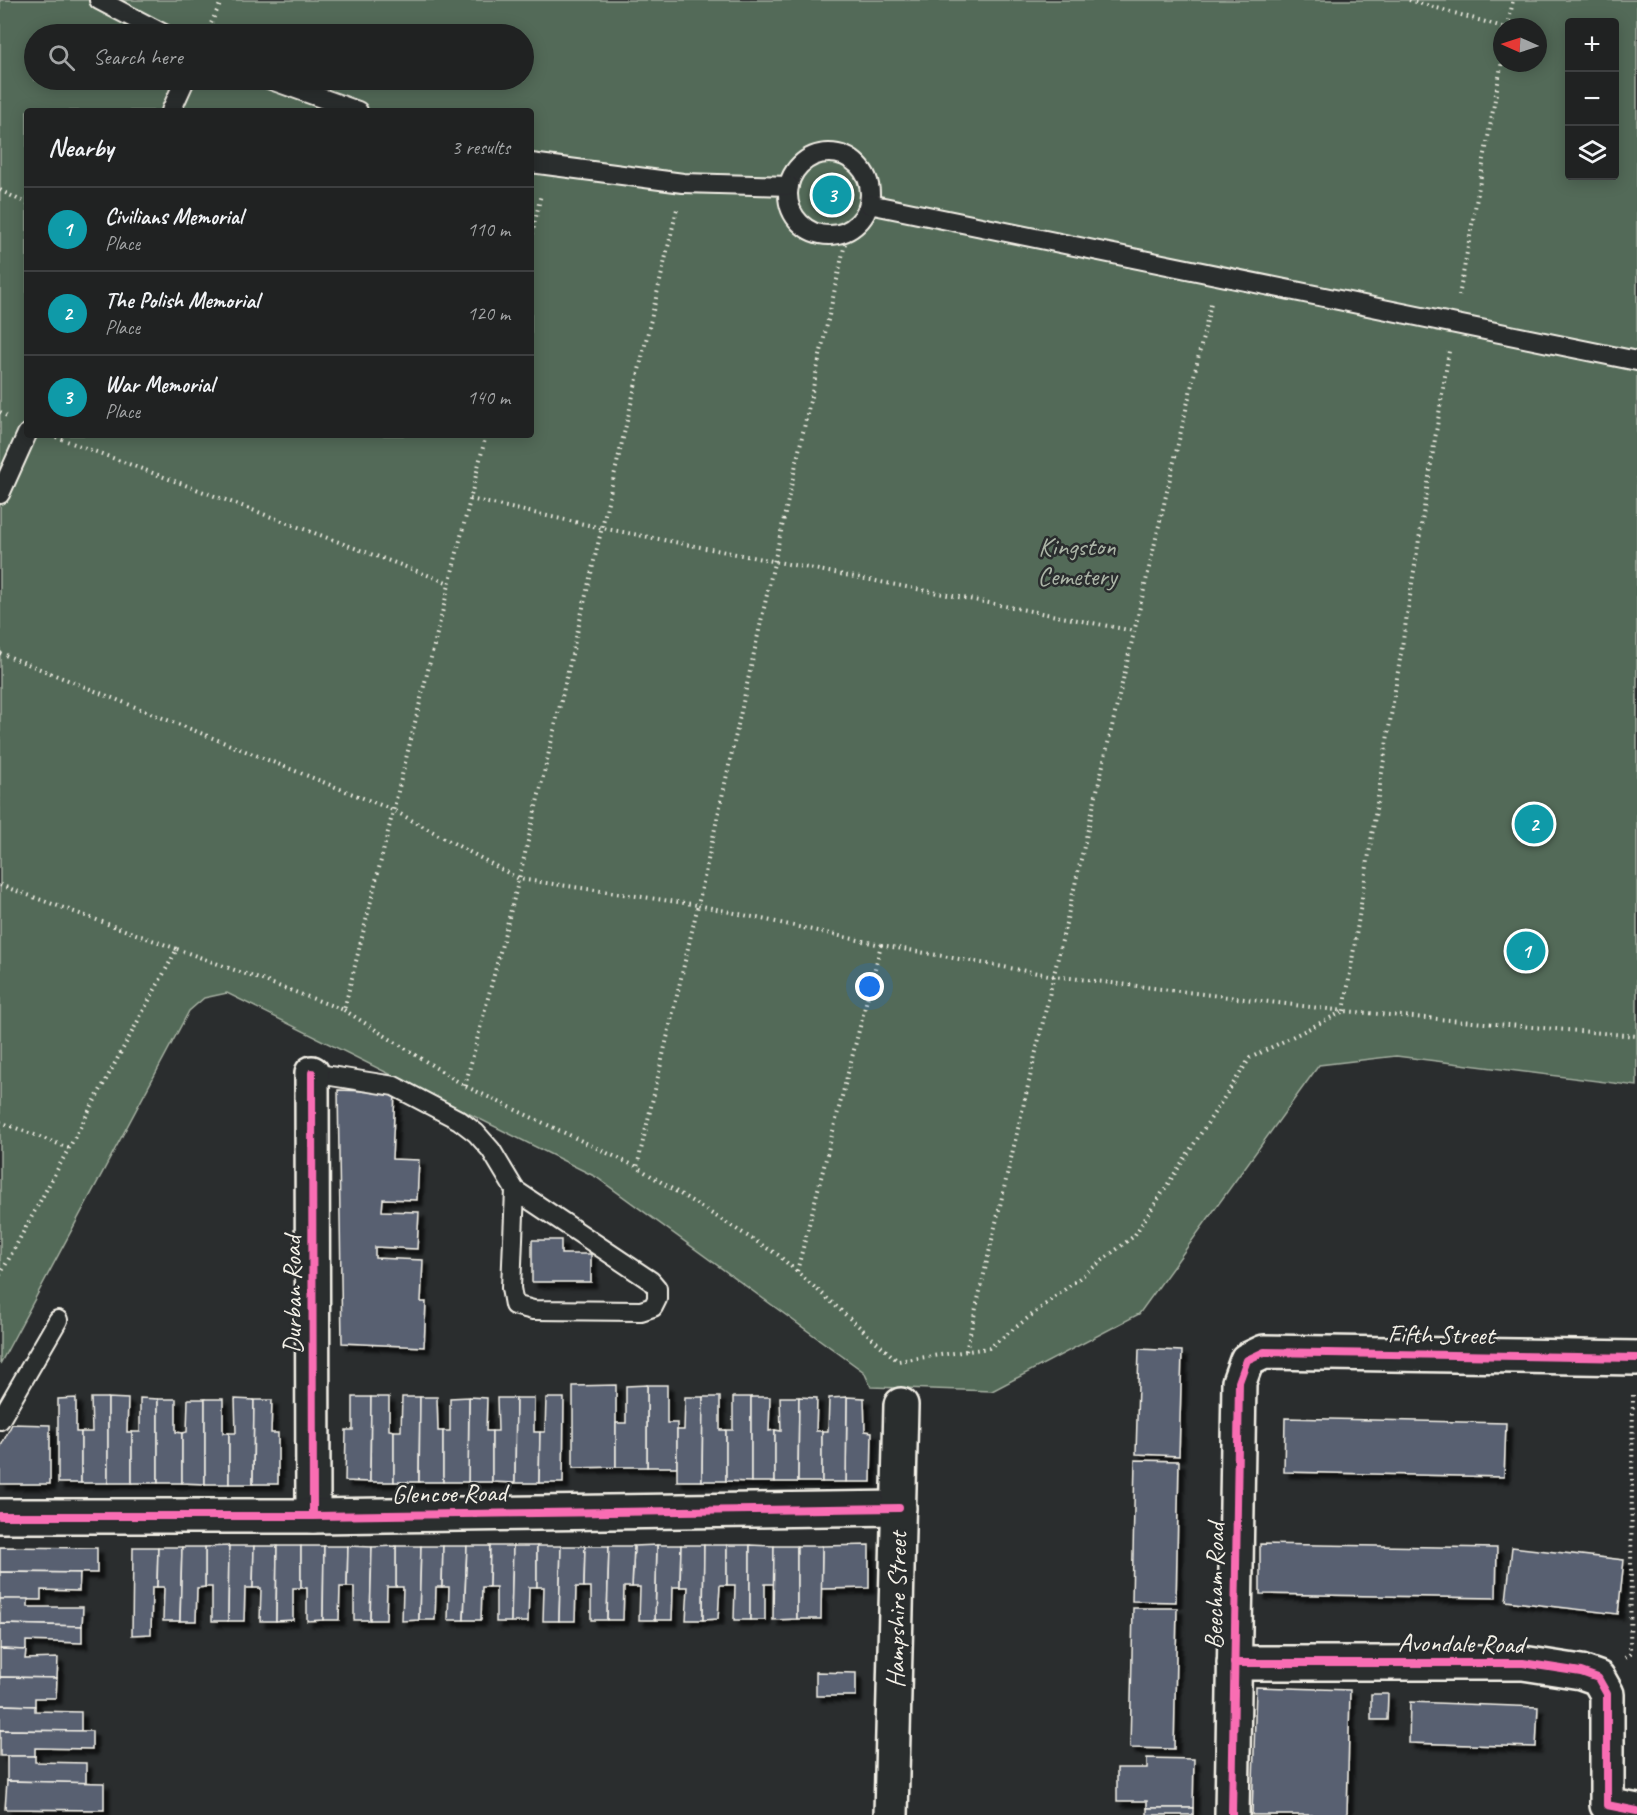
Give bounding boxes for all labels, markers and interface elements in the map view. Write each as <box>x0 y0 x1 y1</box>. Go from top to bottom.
north arrow <box>1493 18 1547 72</box>
map controls <box>1565 18 1619 180</box>
button: + <box>1565 18 1619 72</box>
search box <box>24 24 534 90</box>
icon: search <box>45 41 78 74</box>
text: Search here <box>93 43 183 71</box>
button: − <box>1565 72 1619 126</box>
button: layers <box>1565 126 1619 180</box>
text: Nearby <box>48 131 113 164</box>
text: 3 results <box>451 135 510 160</box>
pin: 3 <box>812 172 852 218</box>
text: Civilians Memorial <box>105 203 243 231</box>
text: 1 <box>63 217 72 242</box>
text: 110 m <box>467 217 510 242</box>
text: Place <box>105 231 140 256</box>
text: The Polish Memorial <box>105 287 259 315</box>
text: 2 <box>63 301 72 326</box>
text: 120 m <box>467 301 510 326</box>
text: Place <box>105 315 140 340</box>
text: War Memorial <box>105 371 214 399</box>
text: 3 <box>63 385 72 410</box>
text: 140 m <box>467 385 510 410</box>
text: Place <box>105 399 140 424</box>
park label: Kingston Cemetery <box>1037 530 1119 593</box>
pin: 2 <box>1514 802 1553 846</box>
pin: 1 <box>1506 928 1546 974</box>
your location <box>855 972 884 1001</box>
street label: Durban Road <box>276 1232 309 1354</box>
street label: Fifth Street <box>1387 1317 1497 1352</box>
street label: Glencoe Road <box>391 1476 510 1511</box>
street label: Beecham Road <box>1197 1519 1232 1650</box>
street label: Hampshire Street <box>879 1529 914 1688</box>
street label: Avondale Road <box>1398 1626 1528 1661</box>

